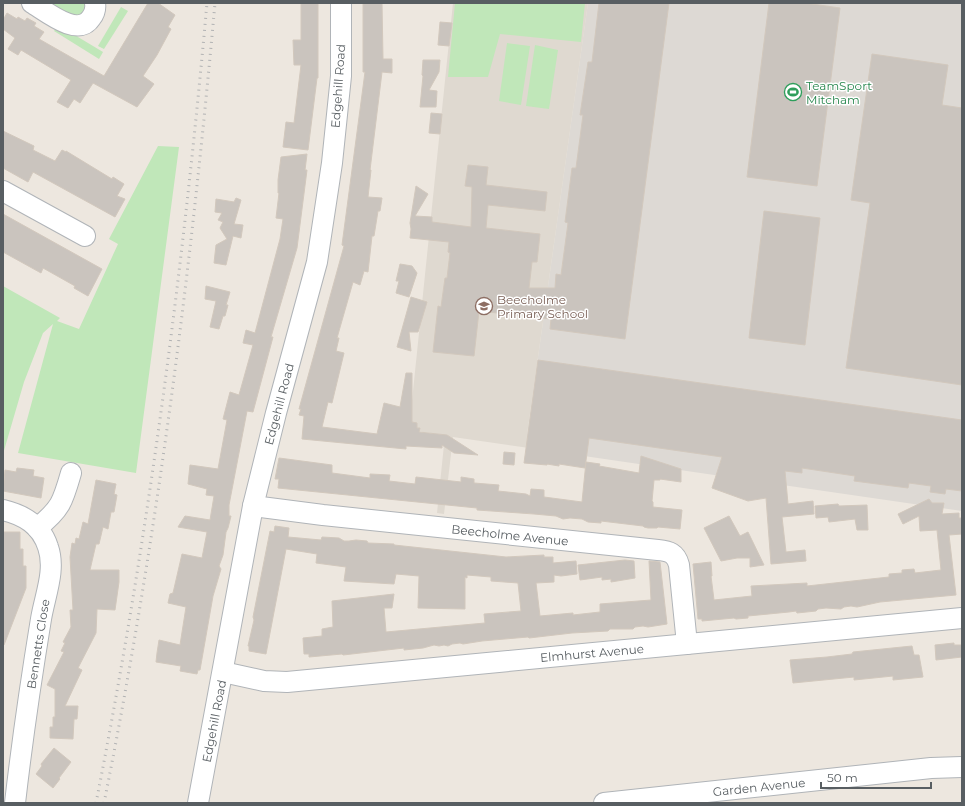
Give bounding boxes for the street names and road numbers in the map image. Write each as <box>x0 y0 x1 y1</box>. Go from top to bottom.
street label: Edgehill Road <box>328 44 348 128</box>
street label: Edgehill Road <box>261 362 297 446</box>
street label: Beecholme Avenue <box>451 521 569 549</box>
street label: Bennetts Close <box>23 598 53 690</box>
street label: Elmhurst Avenue <box>539 641 645 665</box>
street label: Edgehill Road <box>199 678 229 764</box>
street label: Garden Avenue <box>712 775 806 799</box>

